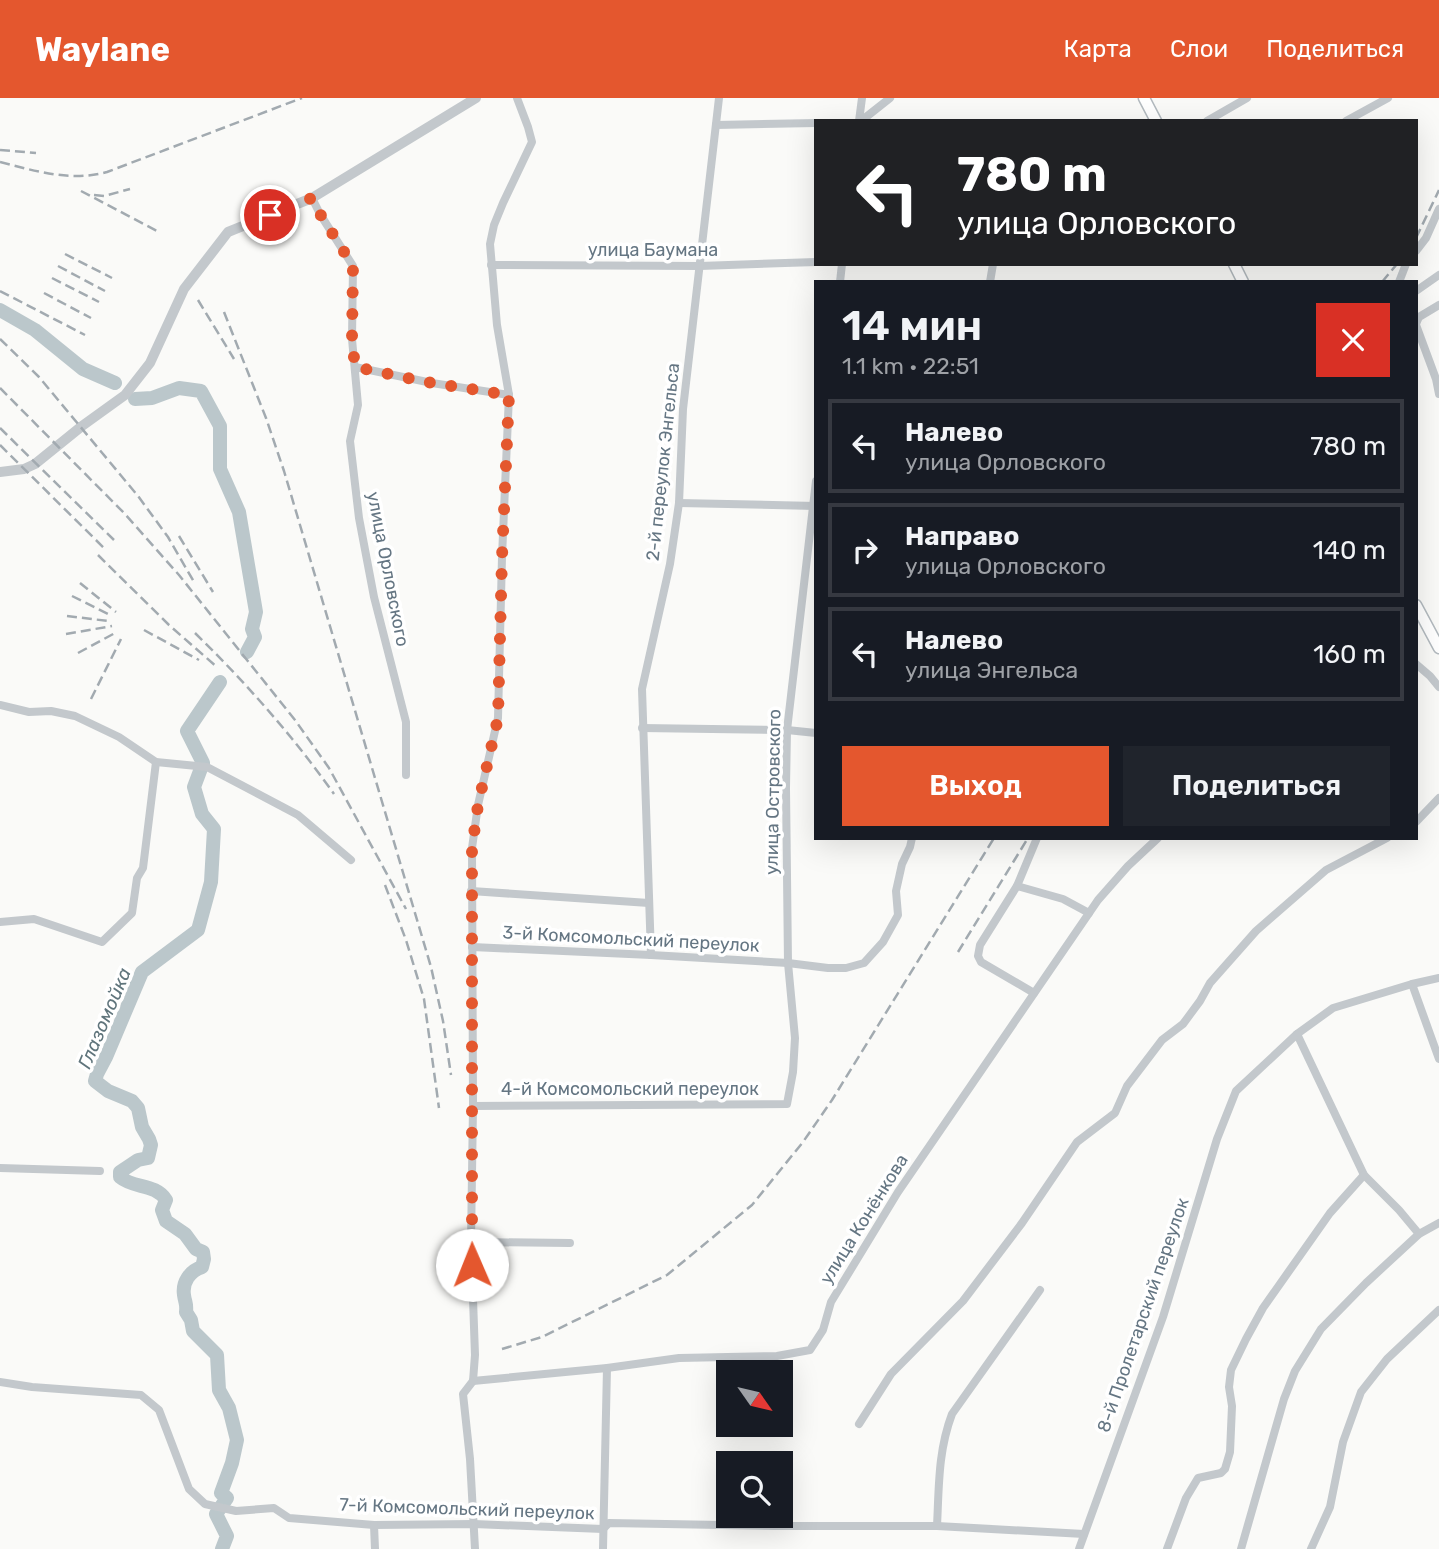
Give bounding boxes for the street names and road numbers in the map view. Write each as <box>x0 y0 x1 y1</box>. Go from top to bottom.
street label: улица Баумана <box>588 239 718 261</box>
street label: 2-й переулок Энгельса <box>642 362 684 562</box>
street label: улица Орловского <box>362 490 414 648</box>
street label: улица Островского <box>761 709 785 875</box>
street label: 3-й Комсомольский переулок <box>502 921 760 957</box>
street label: 4-й Комсомольский переулок <box>501 1078 759 1100</box>
street label: улица Конёнкова <box>815 1150 913 1288</box>
street label: 8-й Пролетарский переулок <box>1092 1195 1194 1435</box>
street label: 7-й Комсомольский переулок <box>339 1494 595 1524</box>

